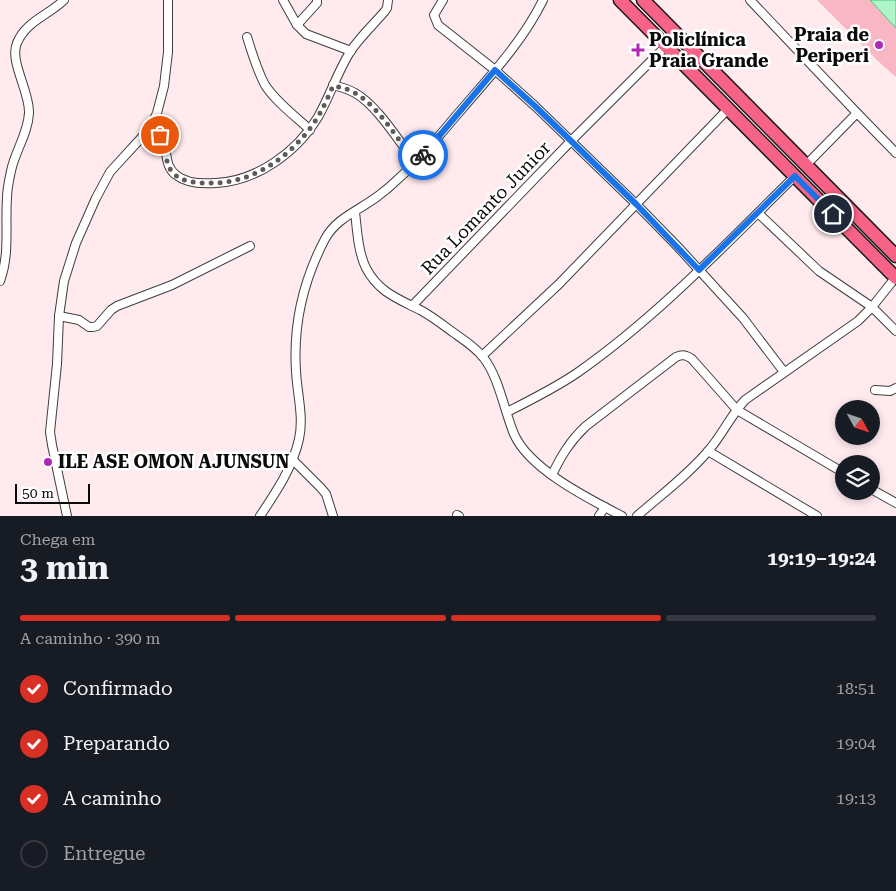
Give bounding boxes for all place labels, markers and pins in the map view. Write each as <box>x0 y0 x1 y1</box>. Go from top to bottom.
place label: Praia de Periperi <box>794 24 869 66</box>
place label: Policlínica Praia Grande <box>649 29 769 71</box>
marker: Praia de Periperi <box>873 39 885 51</box>
marker: Policlínica Praia Grande <box>631 43 645 57</box>
pin <box>139 114 181 156</box>
pin <box>812 193 854 235</box>
place label: ILE ASE OMON AJUNSUN <box>58 451 289 472</box>
marker: ILE ASE OMON AJUNSUN <box>42 456 54 468</box>

